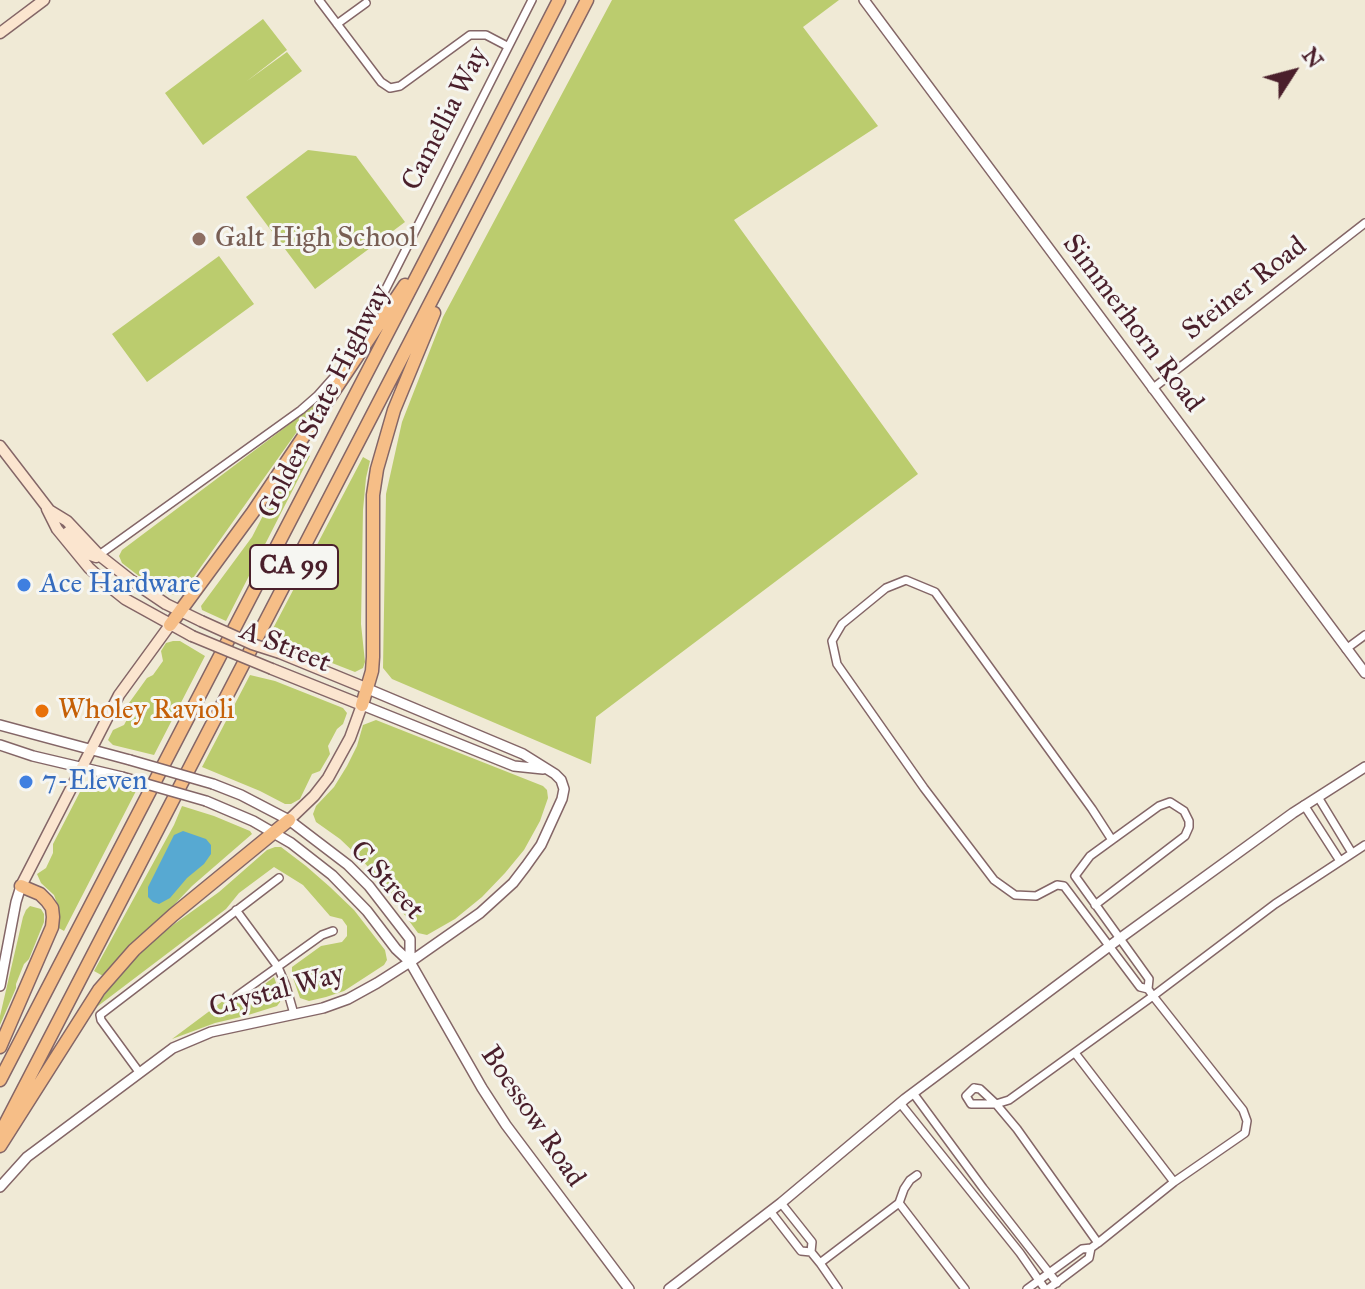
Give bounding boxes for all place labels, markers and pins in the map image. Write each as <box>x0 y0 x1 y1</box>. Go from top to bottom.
place label: Galt High School <box>215 222 417 256</box>
marker: Galt High School <box>190 230 208 248</box>
place label: Ace Hardware <box>40 568 201 602</box>
marker: Ace Hardware <box>15 576 33 594</box>
place label: Wholey Ravioli <box>58 694 234 728</box>
marker: Wholey Ravioli <box>33 702 51 720</box>
place label: 7-Eleven <box>42 765 147 799</box>
marker: 7-Eleven <box>17 773 35 791</box>

